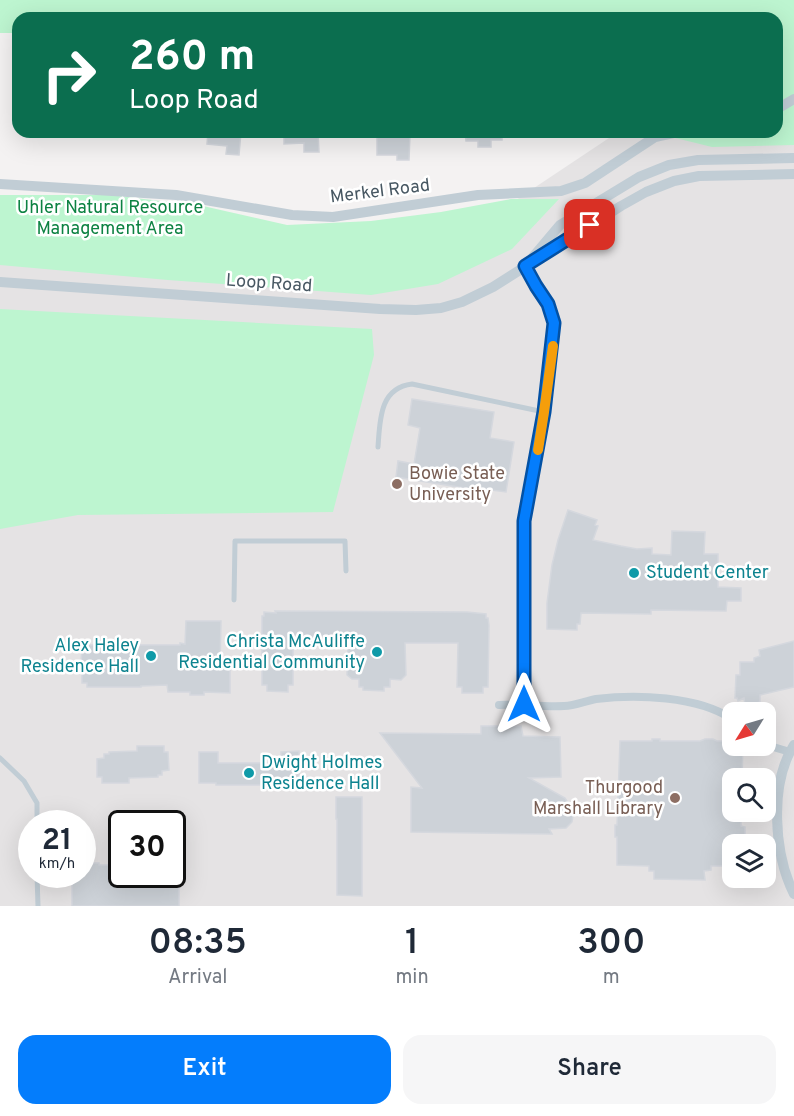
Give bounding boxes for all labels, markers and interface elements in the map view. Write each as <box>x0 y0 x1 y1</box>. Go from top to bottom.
text: 260 m <box>129 32 255 85</box>
icon: right <box>30 36 108 114</box>
text: Loop Road <box>129 84 259 118</box>
street label: Merkel Road <box>329 174 431 210</box>
park label: Uhler Natural Resource Management Area <box>17 197 203 241</box>
pin <box>564 199 615 250</box>
icon: arrive <box>573 208 606 241</box>
street label: Loop Road <box>225 270 313 298</box>
place label: Bowie State University <box>409 463 505 507</box>
marker: Bowie State University <box>390 477 404 491</box>
place label: Student Center <box>646 562 769 585</box>
marker: Student Center <box>627 566 641 580</box>
place label: Christa McAuliffe Residential Community <box>178 631 365 675</box>
place label: Alex Haley Residence Hall <box>21 635 139 679</box>
marker: Christa McAuliffe Residential Community <box>370 645 384 659</box>
marker: Alex Haley Residence Hall <box>144 649 158 663</box>
position arrow <box>492 672 556 736</box>
north arrow <box>722 702 776 756</box>
map controls <box>722 702 776 888</box>
place label: Dwight Holmes Residence Hall <box>261 752 382 796</box>
marker: Dwight Holmes Residence Hall <box>242 766 256 780</box>
button: search <box>722 768 776 822</box>
place label: Thurgood Marshall Library <box>533 777 663 821</box>
marker: Thurgood Marshall Library <box>668 791 682 805</box>
speed limit sign: 30 <box>108 810 186 888</box>
text: 21 <box>42 823 72 860</box>
button: layers <box>722 834 776 888</box>
text: km/h <box>39 855 75 874</box>
text: 08:35 <box>149 921 247 967</box>
text: 1 <box>405 921 419 967</box>
text: 300 <box>577 921 645 967</box>
text: Arrival <box>168 965 228 991</box>
text: min <box>395 965 429 991</box>
text: m <box>603 965 620 991</box>
button: Exit <box>18 1035 391 1104</box>
button: Share <box>403 1035 776 1104</box>

